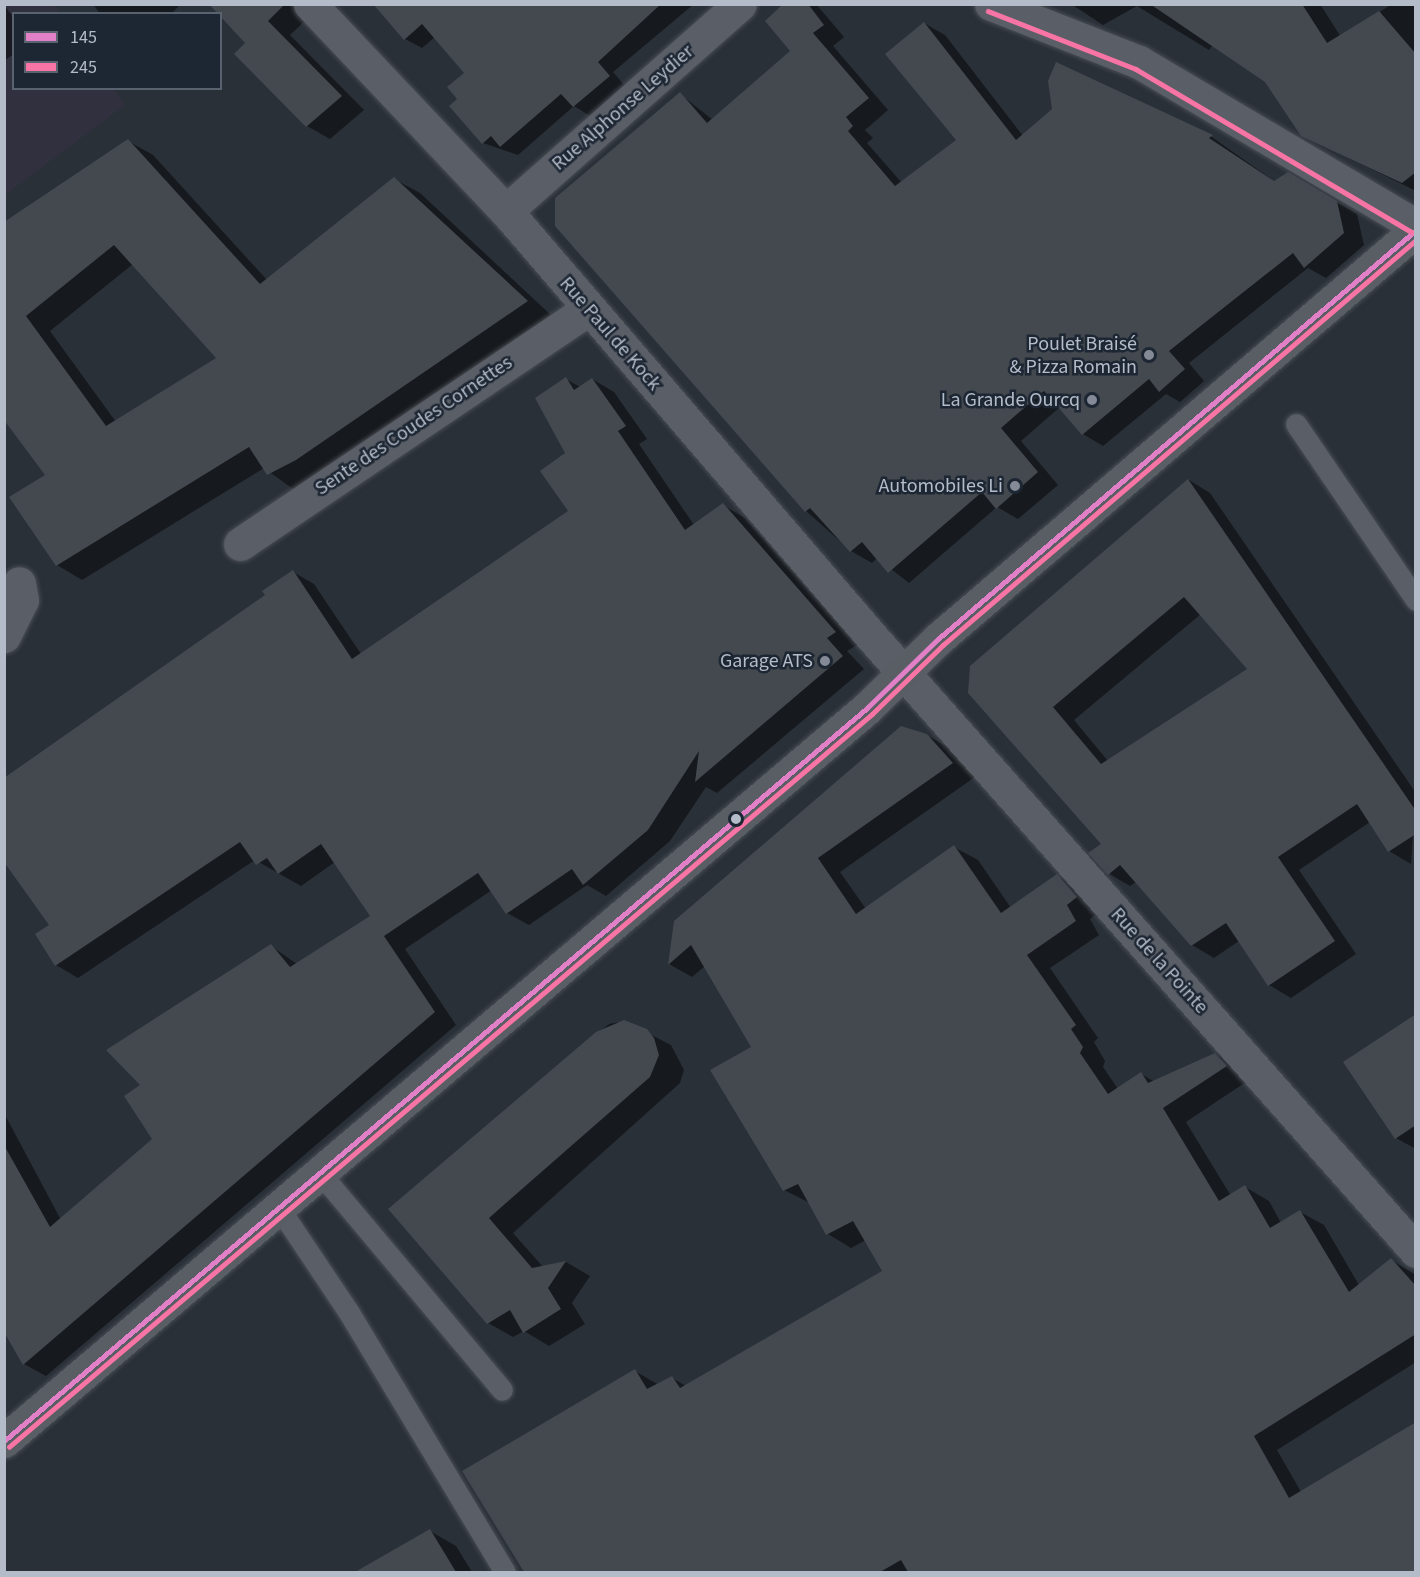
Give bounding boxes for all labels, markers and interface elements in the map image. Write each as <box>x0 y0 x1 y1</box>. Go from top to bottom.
legend <box>12 12 222 90</box>
text: 145 <box>70 25 97 50</box>
street label: Rue Alphonse Leydier <box>547 40 699 176</box>
text: 245 <box>70 55 97 80</box>
street label: Rue Paul de Kock <box>554 272 666 396</box>
place label: Poulet Braisé & Pizza Romain <box>1009 332 1137 379</box>
marker: Poulet Braisé & Pizza Romain <box>1142 348 1156 362</box>
street label: Sente des Coudes Cornettes <box>311 351 517 501</box>
place label: La Grande Ourcq <box>941 388 1080 412</box>
marker: La Grande Ourcq <box>1085 393 1099 407</box>
place label: Automobiles Li <box>879 474 1003 498</box>
marker: Automobiles Li <box>1008 479 1022 493</box>
place label: Garage ATS <box>720 649 813 673</box>
marker: Garage ATS <box>818 654 832 668</box>
unlabelled marker <box>730 813 742 825</box>
street label: Rue de la Pointe <box>1105 903 1213 1019</box>

